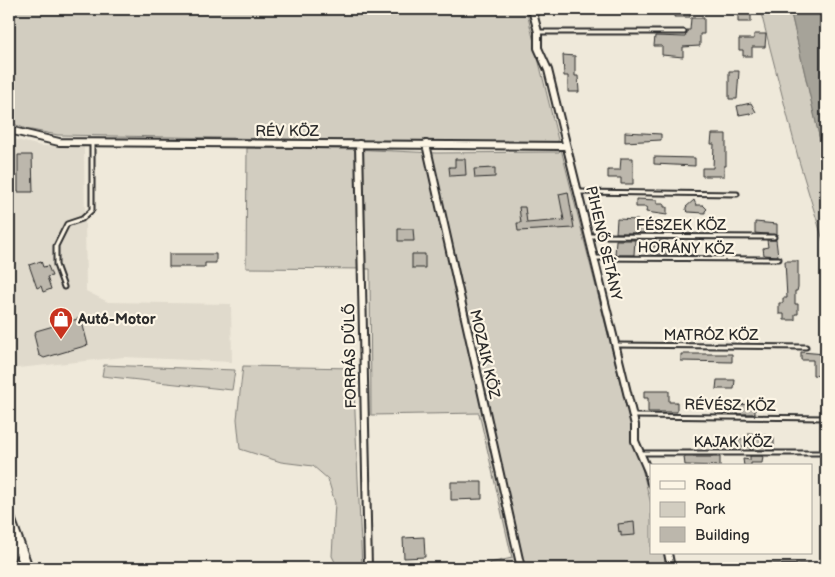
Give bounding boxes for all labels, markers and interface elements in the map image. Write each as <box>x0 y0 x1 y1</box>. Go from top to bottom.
street label: RÉV KÖZ <box>255 122 320 141</box>
street label: PIHENŐ SÉTÁNY <box>581 184 626 302</box>
street label: FÉSZEK KÖZ <box>636 216 727 235</box>
street label: HORÁNY KÖZ <box>638 238 735 259</box>
street label: FORRÁS DŰLŐ <box>340 303 361 409</box>
shop icon: Autó-Motor <box>48 306 74 340</box>
street label: MOZAIK KÖZ <box>465 308 504 401</box>
place label: Autó-Motor <box>77 310 157 329</box>
street label: MATRÓZ KÖZ <box>664 326 759 345</box>
street label: RÉVÉSZ KÖZ <box>684 395 777 416</box>
street label: KAJAK KÖZ <box>693 433 773 452</box>
legend <box>650 464 812 554</box>
text: Road <box>695 476 731 495</box>
text: Park <box>695 500 726 519</box>
text: Building <box>695 526 750 545</box>

